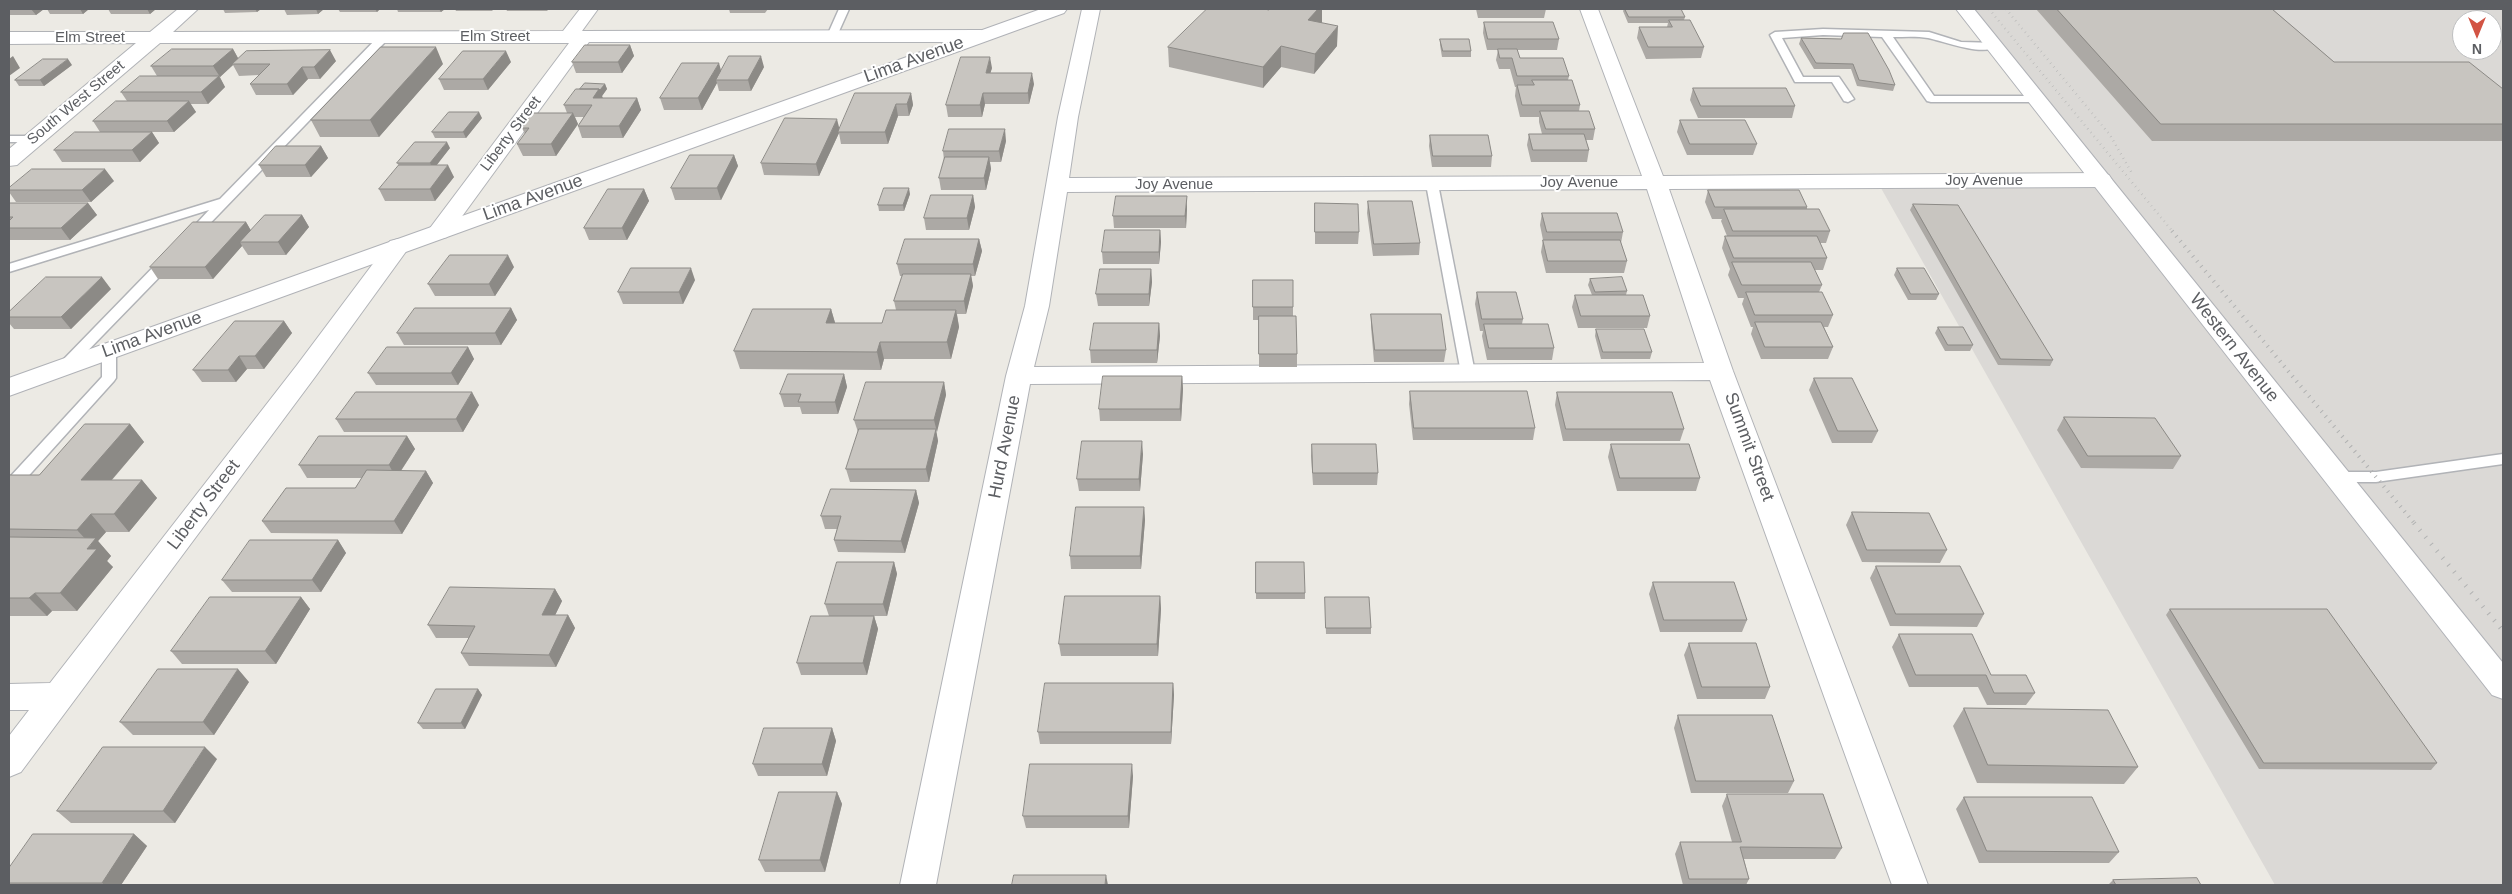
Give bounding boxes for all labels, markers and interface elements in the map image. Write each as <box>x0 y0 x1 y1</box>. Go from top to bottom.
north arrow <box>2452 10 2502 60</box>
street label: Elm Street <box>460 28 530 46</box>
street label: Elm Street <box>55 29 125 47</box>
street label: Lima Avenue <box>861 32 967 88</box>
text: N <box>2472 41 2482 57</box>
street label: South West Street <box>24 57 128 149</box>
street label: Liberty Street <box>477 93 545 175</box>
street label: Lima Avenue <box>480 170 586 226</box>
street label: Joy Avenue <box>1945 172 2023 190</box>
street label: Joy Avenue <box>1540 174 1618 192</box>
street label: Joy Avenue <box>1135 176 1213 194</box>
street label: Western Avenue <box>2185 289 2283 407</box>
street label: Lima Avenue <box>99 307 205 363</box>
street label: Summit Street <box>1719 390 1779 504</box>
street label: Hurd Avenue <box>984 394 1026 500</box>
street label: Liberty Street <box>163 456 245 554</box>

